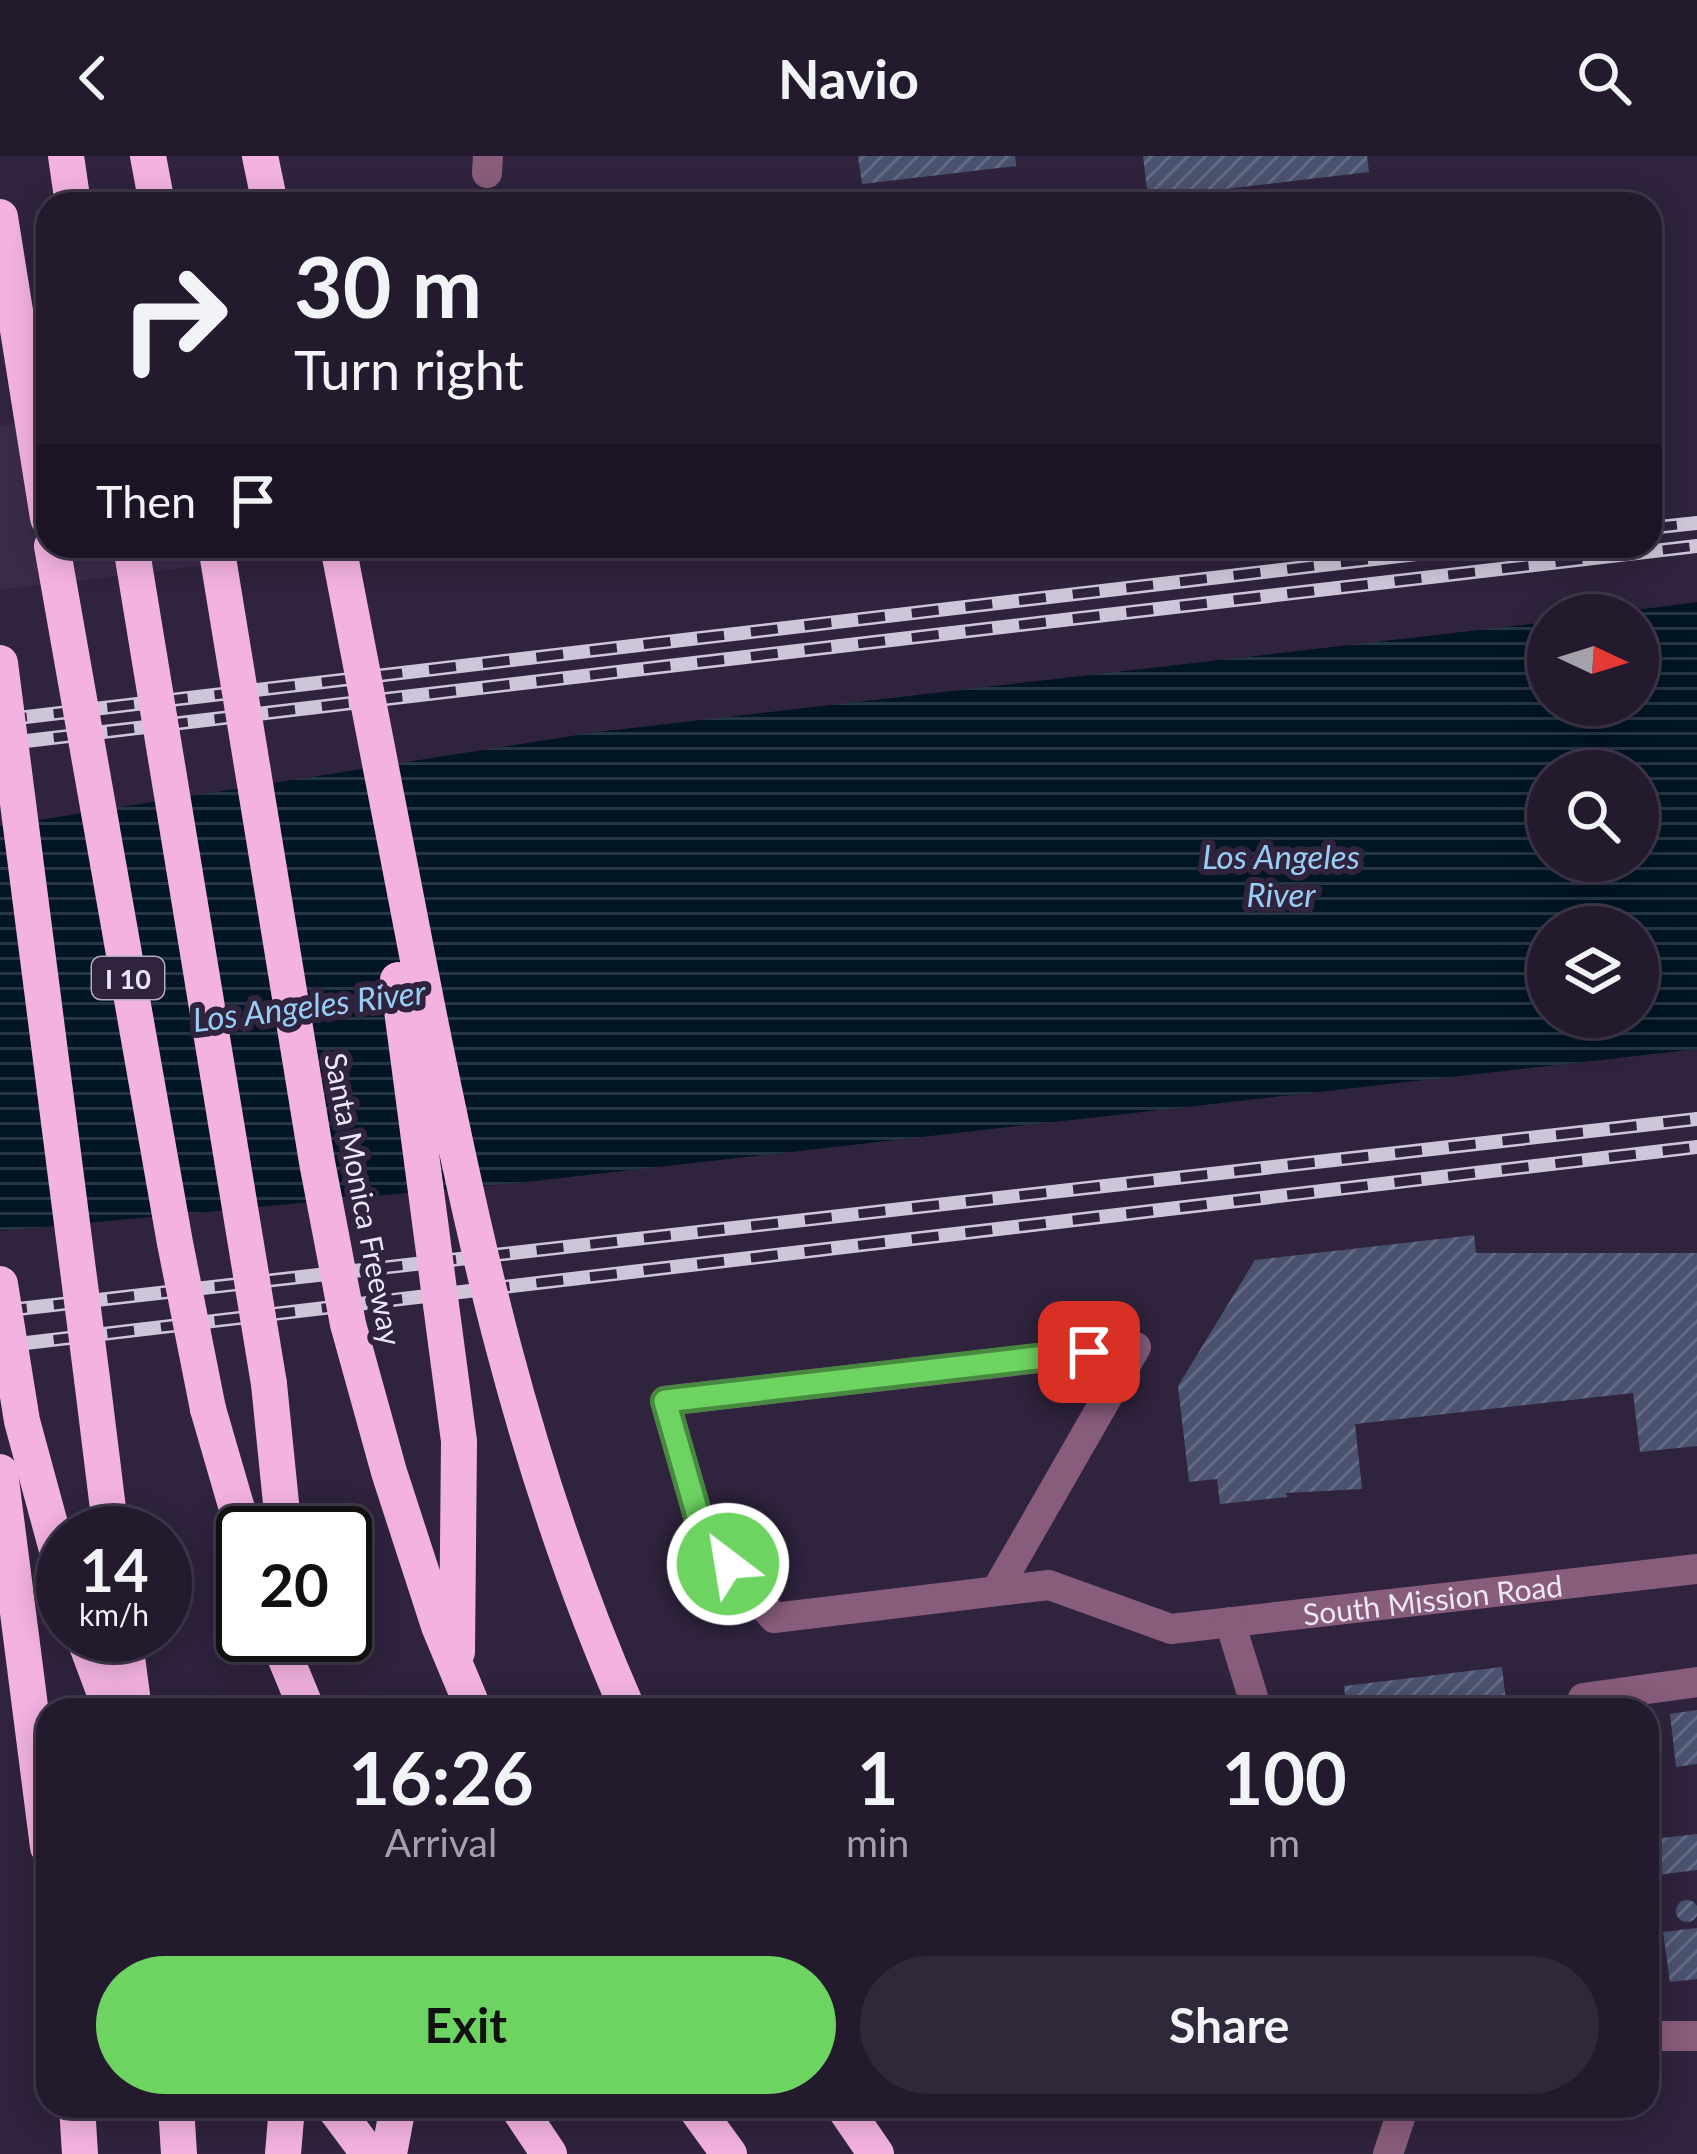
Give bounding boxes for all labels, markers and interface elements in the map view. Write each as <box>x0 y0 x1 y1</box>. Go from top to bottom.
icon: back <box>60 45 126 111</box>
icon: search <box>1571 45 1637 111</box>
text: Navio <box>778 46 919 111</box>
text: 30 m <box>294 235 482 336</box>
icon: right <box>96 240 252 396</box>
text: Turn right <box>294 337 524 402</box>
icon: arrive <box>220 468 286 534</box>
text: Then <box>96 474 196 528</box>
north arrow <box>1527 594 1659 726</box>
map controls <box>1527 594 1659 1038</box>
button: search <box>1527 750 1659 882</box>
water label: Los Angeles River <box>1202 836 1360 914</box>
button: layers <box>1527 906 1659 1038</box>
road number: I 10 <box>92 957 164 999</box>
water label: Los Angeles River <box>190 971 429 1039</box>
street label: Santa Monica Freeway <box>318 1050 410 1349</box>
pin <box>1038 1301 1140 1403</box>
icon: arrive <box>1056 1319 1122 1385</box>
position arrow <box>665 1501 791 1627</box>
speed limit sign: 20 <box>216 1506 372 1662</box>
text: 14 <box>79 1533 149 1605</box>
street label: South Mission Road <box>1301 1566 1565 1632</box>
text: km/h <box>79 1596 149 1632</box>
text: 16:26 <box>348 1734 534 1820</box>
text: 1 <box>857 1734 899 1820</box>
text: 100 <box>1221 1734 1347 1820</box>
text: Arrival <box>385 1819 497 1865</box>
text: min <box>846 1819 909 1865</box>
text: m <box>1268 1819 1300 1865</box>
button: Exit <box>96 1956 836 2094</box>
button: Share <box>860 1956 1599 2094</box>

